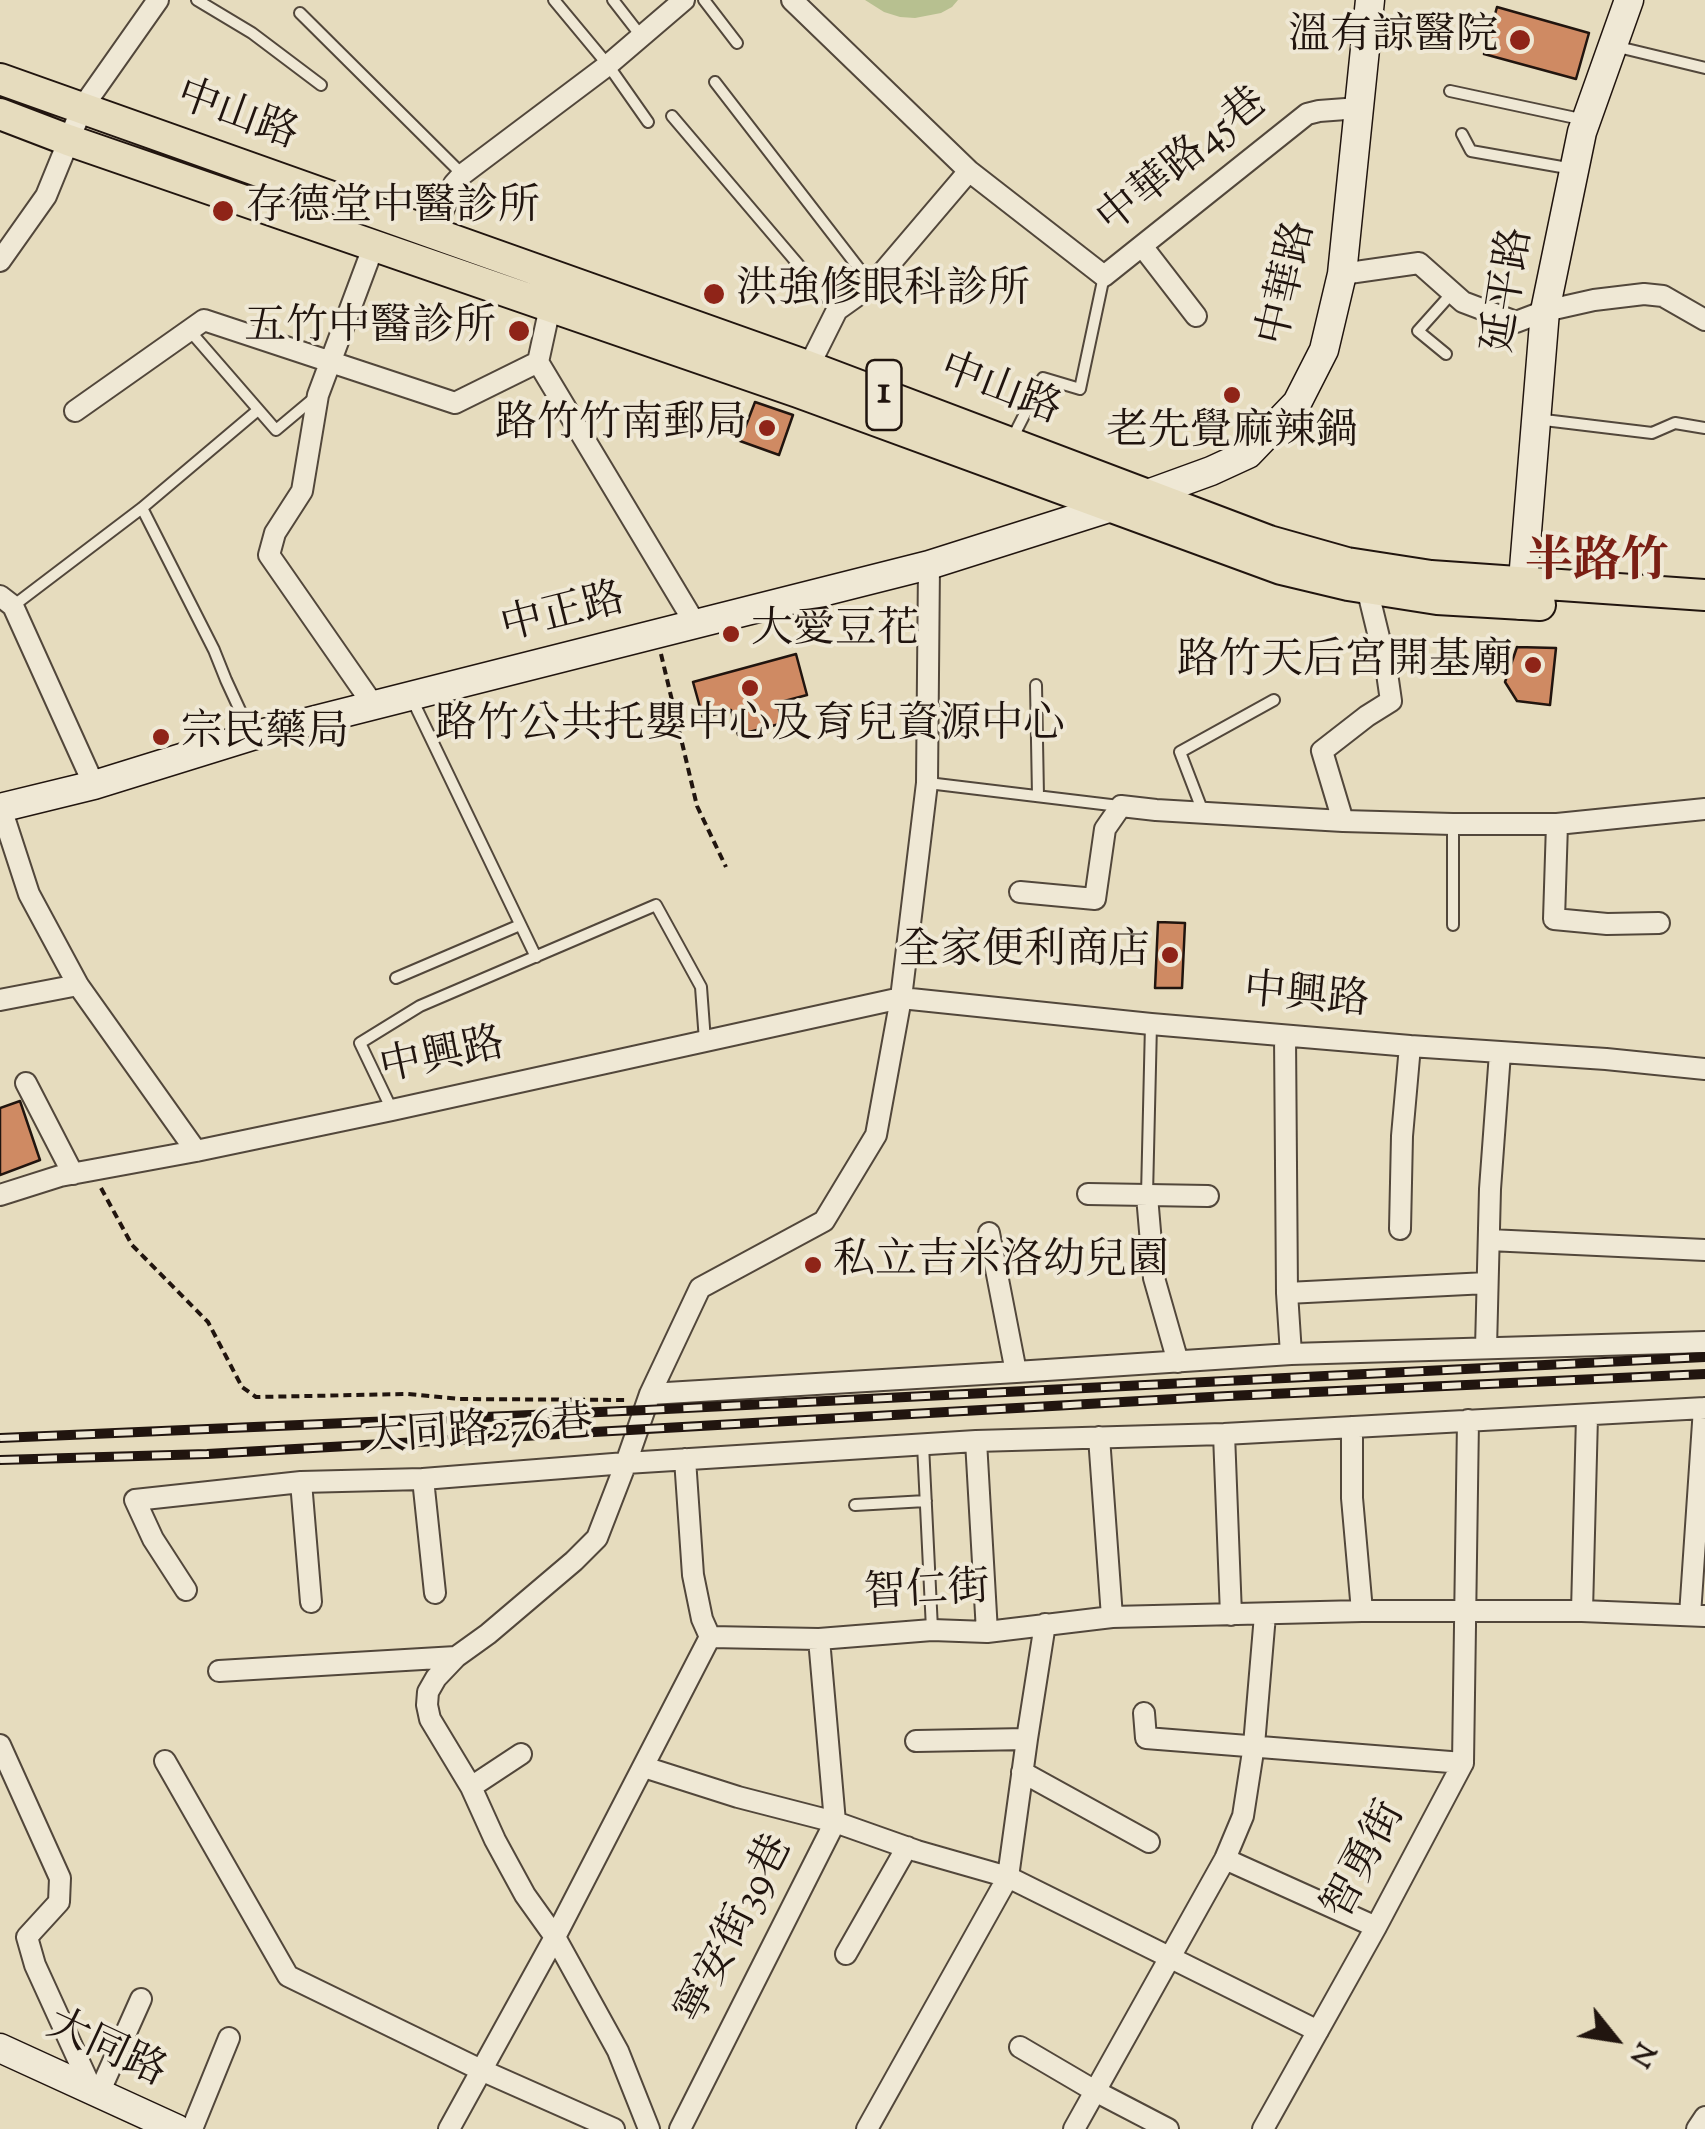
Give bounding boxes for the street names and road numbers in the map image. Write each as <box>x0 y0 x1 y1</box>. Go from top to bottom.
street label: 中山路 <box>168 74 304 164</box>
street label: 中華路45巷 <box>1090 80 1280 248</box>
street label: 中華路 <box>1252 217 1330 351</box>
street label: 延平路 <box>1477 225 1547 357</box>
street label: 中山路 <box>931 347 1067 439</box>
road number: 1 <box>866 360 902 430</box>
street label: 中正路 <box>497 577 631 657</box>
street label: 中興路 <box>1241 969 1371 1031</box>
street label: 中興路 <box>376 1022 510 1098</box>
street label: 大同路276巷 <box>363 1402 595 1468</box>
street label: 智仁街 <box>863 1567 991 1623</box>
street label: 智勇街 <box>1316 1795 1420 1929</box>
street label: 寧安街39巷 <box>669 1828 807 2034</box>
street label: 大同路 <box>37 2003 173 2101</box>

